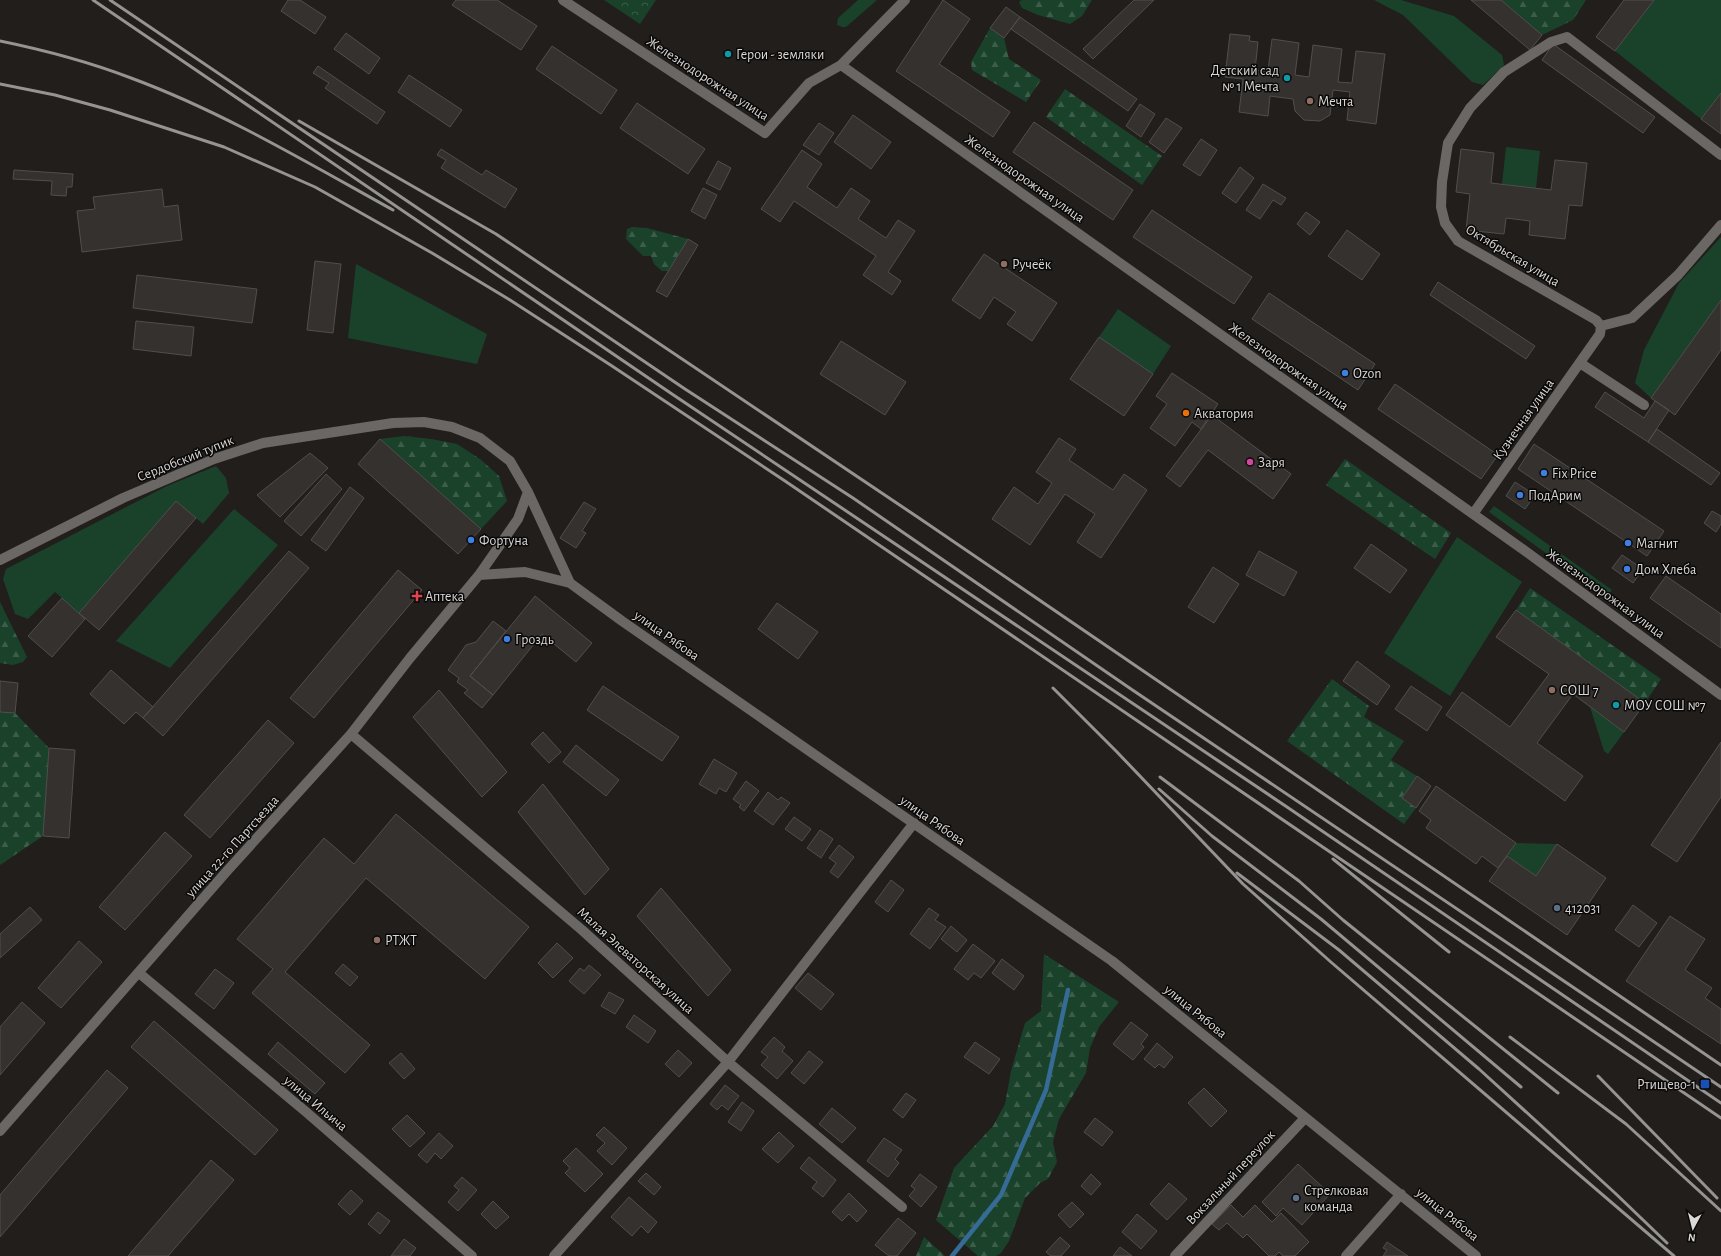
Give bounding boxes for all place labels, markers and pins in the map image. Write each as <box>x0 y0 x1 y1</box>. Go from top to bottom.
place label: Герои - земляки <box>736 48 824 62</box>
marker: Герои - земляки <box>723 49 733 59</box>
place label: Детский сад № 1 Мечта <box>1211 64 1280 94</box>
marker: Детский сад № 1 Мечта <box>1282 73 1292 83</box>
place label: Мечта <box>1318 95 1354 109</box>
marker: Мечта <box>1305 96 1315 106</box>
place label: Ручеёк <box>1012 258 1052 272</box>
marker: Ручеёк <box>999 259 1009 269</box>
place label: Ozon <box>1353 367 1381 381</box>
marker: Ozon <box>1340 368 1350 378</box>
place label: Акватория <box>1194 407 1254 421</box>
marker: Акватория <box>1181 408 1191 418</box>
place label: Заря <box>1258 456 1285 470</box>
marker: Заря <box>1245 457 1255 467</box>
place label: Fix Price <box>1552 467 1597 481</box>
marker: Fix Price <box>1539 468 1549 478</box>
place label: ПодАрим <box>1528 489 1582 503</box>
marker: ПодАрим <box>1515 490 1525 500</box>
place label: Фортуна <box>479 534 529 548</box>
marker: Фортуна <box>466 535 476 545</box>
place label: Магнит <box>1636 537 1679 551</box>
marker: Магнит <box>1623 538 1633 548</box>
place label: Дом Хлеба <box>1635 563 1697 577</box>
marker: Дом Хлеба <box>1622 564 1632 574</box>
place label: Аптека <box>425 590 465 604</box>
marker: Аптека <box>412 591 422 601</box>
place label: Гроздь <box>515 633 554 647</box>
marker: Гроздь <box>502 634 512 644</box>
place label: СОШ 7 <box>1560 684 1599 698</box>
marker: СОШ 7 <box>1547 685 1557 695</box>
place label: МОУ СОШ №7 <box>1624 699 1706 713</box>
marker: МОУ СОШ №7 <box>1611 700 1621 710</box>
place label: 412031 <box>1565 902 1601 916</box>
marker: 412031 <box>1552 903 1562 913</box>
place label: РТЖТ <box>385 934 417 948</box>
marker: РТЖТ <box>372 935 382 945</box>
place label: Ртищево-1 <box>1637 1078 1696 1092</box>
marker: Ртищево-1 <box>1699 1078 1711 1090</box>
place label: Стрелковая команда <box>1304 1184 1369 1214</box>
marker: Стрелковая команда <box>1291 1193 1301 1203</box>

